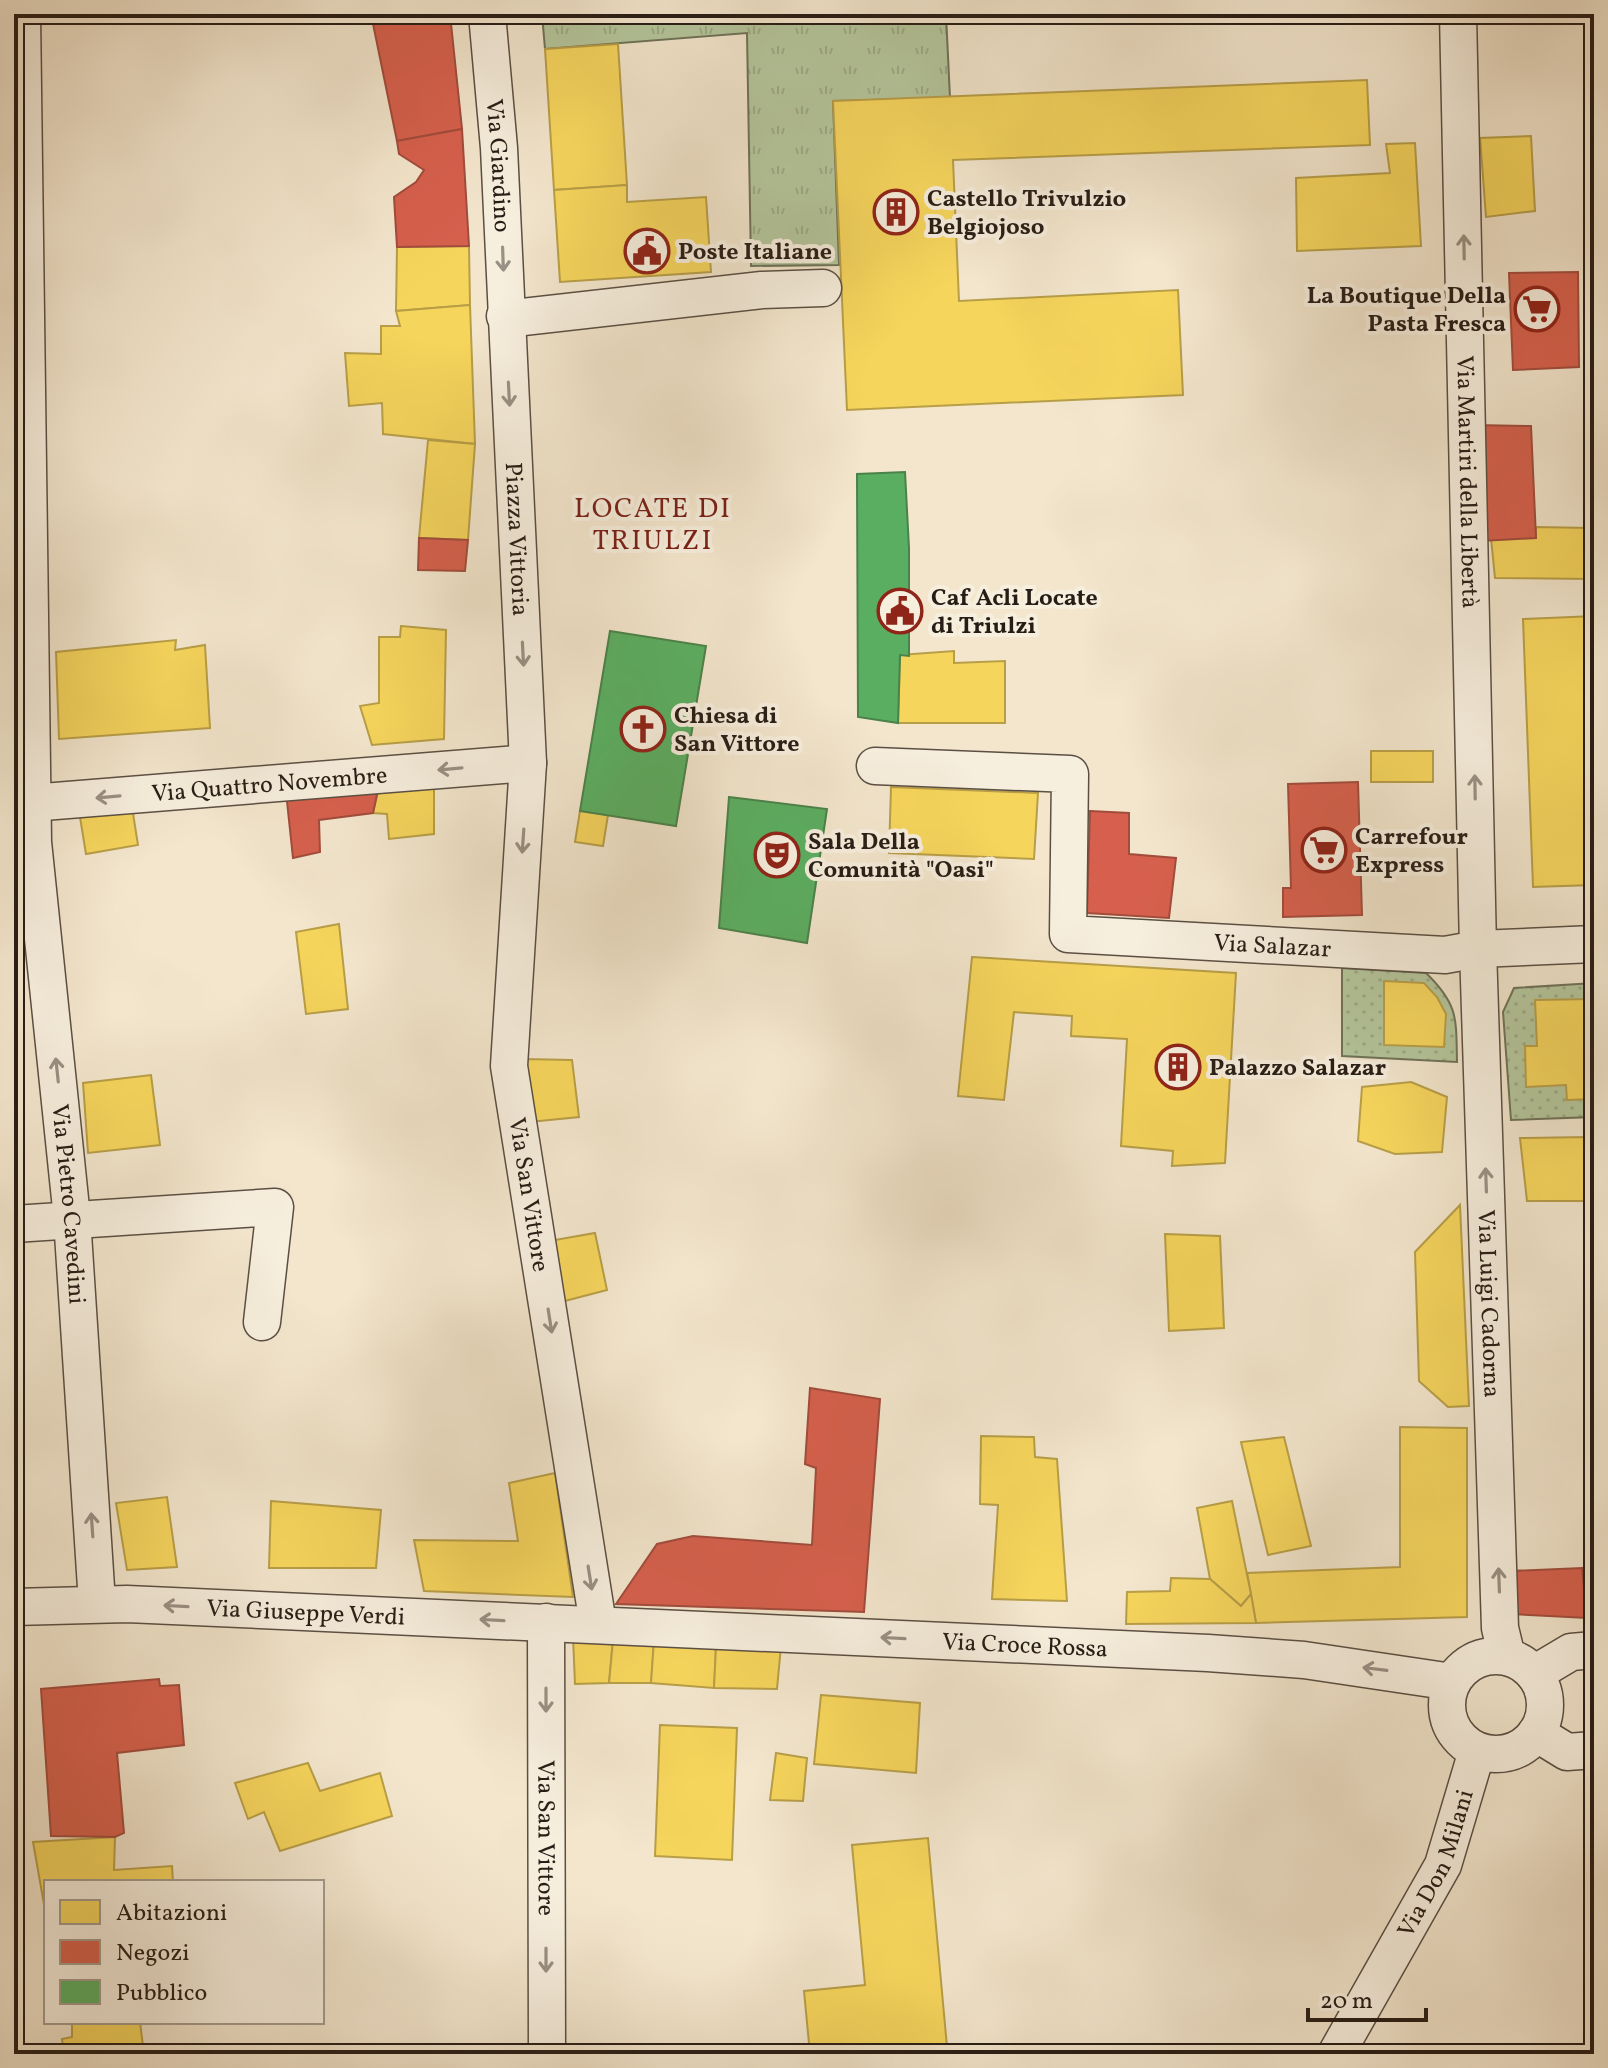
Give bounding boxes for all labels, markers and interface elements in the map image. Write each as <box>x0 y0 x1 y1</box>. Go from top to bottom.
street label: Via Giardino <box>476 97 518 233</box>
place label: Castello Trivulzio Belgiojoso <box>927 183 1126 245</box>
building icon: Castello Trivulzio Belgiojoso <box>872 188 920 236</box>
public building icon: Poste Italiane <box>623 227 671 275</box>
one-way arrow <box>1456 234 1471 261</box>
place label: Poste Italiane <box>678 236 832 270</box>
one-way arrow <box>496 245 511 272</box>
place label: La Boutique Della Pasta Fresca <box>1307 280 1506 342</box>
supermarket icon: La Boutique Della Pasta Fresca <box>1513 285 1561 333</box>
street label: Via Martiri della Libertà <box>1446 355 1486 609</box>
one-way arrow <box>502 380 517 407</box>
street label: Piazza Vittoria <box>495 461 536 617</box>
district label: LOCATE DI TRIULZI <box>574 490 732 561</box>
place label: Caf Acli Locate di Triulzi <box>931 582 1098 644</box>
public building icon: Caf Acli Locate di Triulzi <box>876 587 924 635</box>
one-way arrow <box>515 640 530 667</box>
place label: Chiesa di San Vittore <box>674 700 800 762</box>
church icon: Chiesa di San Vittore <box>619 705 667 753</box>
street label: Via Quattro Novembre <box>150 759 389 812</box>
one-way arrow <box>438 762 464 777</box>
one-way arrow <box>1468 774 1483 801</box>
one-way arrow <box>95 790 122 805</box>
place label: Carrefour Express <box>1355 821 1468 883</box>
place label: Sala Della Comunità "Oasi" <box>808 826 994 888</box>
supermarket icon: Carrefour Express <box>1300 826 1348 874</box>
one-way arrow <box>516 827 531 854</box>
theatre icon: Sala Della Comunità "Oasi" <box>753 831 801 879</box>
street label: Via Salazar <box>1213 927 1332 968</box>
building icon: Palazzo Salazar <box>1154 1043 1202 1091</box>
place label: Palazzo Salazar <box>1209 1052 1386 1086</box>
one-way arrow <box>49 1058 64 1084</box>
street label: Via Pietro Cavedini <box>41 1102 93 1305</box>
street label: Via San Vittore <box>498 1115 557 1275</box>
one-way arrow <box>1478 1167 1493 1194</box>
street label: Via Luigi Cadorna <box>1467 1209 1508 1398</box>
one-way arrow <box>543 1308 558 1333</box>
one-way arrow <box>84 1512 99 1539</box>
one-way arrow <box>583 1565 598 1590</box>
one-way arrow <box>1491 1567 1506 1594</box>
street label: Via Giuseppe Verdi <box>206 1593 406 1636</box>
one-way arrow <box>163 1598 190 1613</box>
one-way arrow <box>479 1612 506 1627</box>
street label: Via Croce Rossa <box>941 1626 1109 1667</box>
one-way arrow <box>880 1631 906 1646</box>
one-way arrow <box>1362 1661 1389 1676</box>
one-way arrow <box>538 1686 554 1713</box>
street label: Via San Vittore <box>527 1760 562 1916</box>
street label: Via Don Milani <box>1390 1786 1484 1945</box>
legend <box>44 1880 324 2024</box>
text: Abitazioni <box>116 1897 227 1931</box>
text: Negozi <box>116 1937 189 1971</box>
one-way arrow <box>538 1946 554 1973</box>
scale bar <box>1308 1972 1426 2022</box>
text: Pubblico <box>116 1977 207 2011</box>
text: 20 m <box>1320 1985 1373 2019</box>

